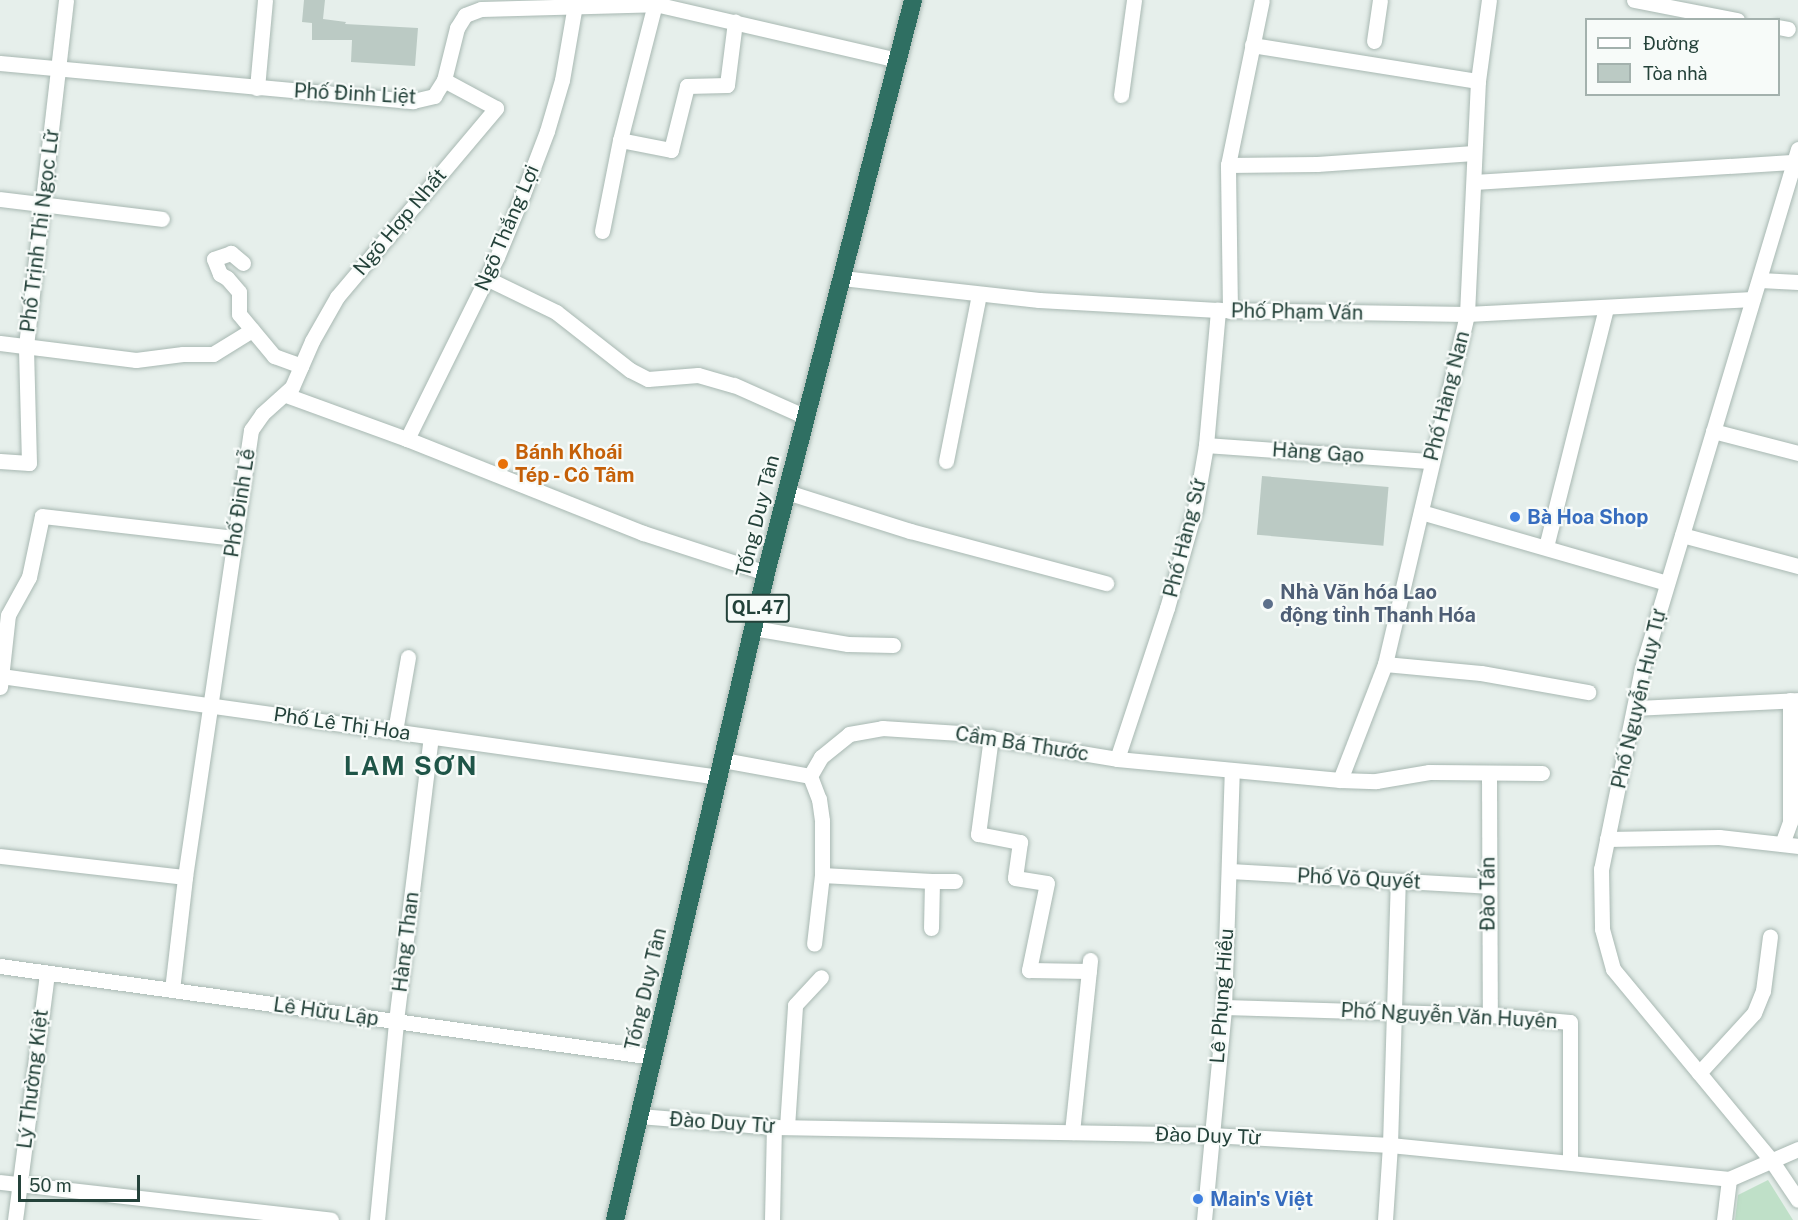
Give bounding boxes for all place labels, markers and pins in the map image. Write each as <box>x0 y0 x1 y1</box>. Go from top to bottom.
place label: Bánh Khoái Tép - Cô Tâm <box>515 440 637 487</box>
marker: Bánh Khoái Tép - Cô Tâm <box>496 457 510 471</box>
place label: Bà Hoa Shop <box>1527 505 1648 529</box>
marker: Bà Hoa Shop <box>1508 510 1522 524</box>
place label: Nhà Văn hóa Lao động tỉnh Thanh Hóa <box>1280 580 1476 627</box>
marker: Nhà Văn hóa Lao động tỉnh Thanh Hóa <box>1261 597 1275 611</box>
place label: Main's Việt <box>1210 1187 1314 1211</box>
marker: Main's Việt <box>1191 1192 1205 1206</box>

